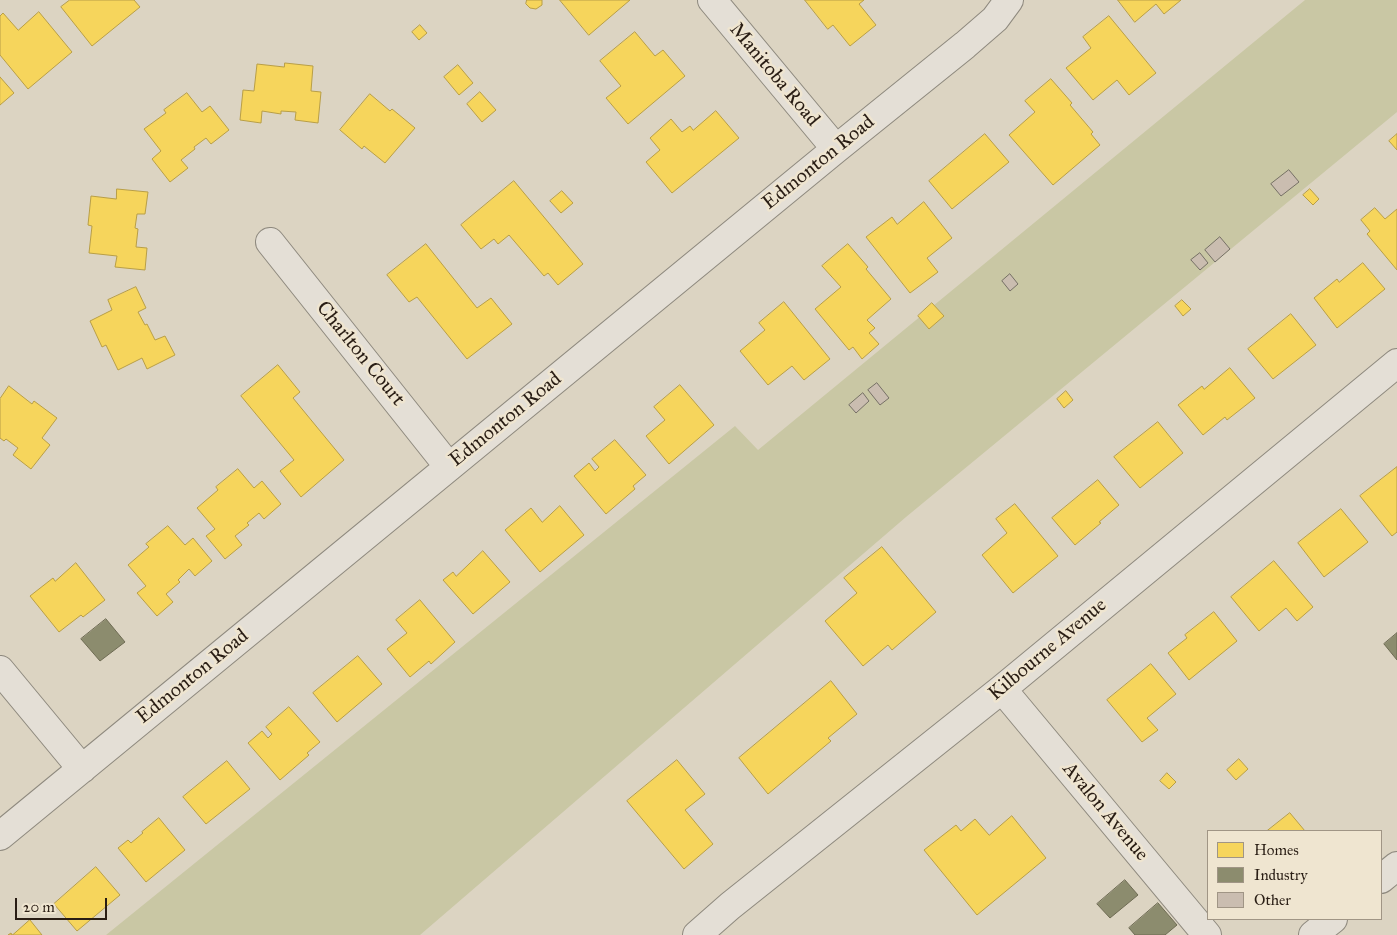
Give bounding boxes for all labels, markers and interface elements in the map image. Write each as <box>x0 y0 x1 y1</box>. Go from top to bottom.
street label: Manitoba Road <box>724 18 824 132</box>
street label: Edmonton Road <box>758 111 880 215</box>
street label: Charlton Court <box>311 297 409 411</box>
street label: Edmonton Road <box>445 368 567 472</box>
street label: Kilbourne Avenue <box>984 594 1112 706</box>
street label: Edmonton Road <box>132 625 254 729</box>
street label: Avalon Avenue <box>1057 758 1153 866</box>
legend <box>1207 830 1382 920</box>
text: Homes <box>1254 841 1299 859</box>
text: Industry <box>1254 866 1308 884</box>
scale bar <box>18 888 110 920</box>
text: Other <box>1254 891 1291 909</box>
text: 20 m <box>23 898 55 916</box>

